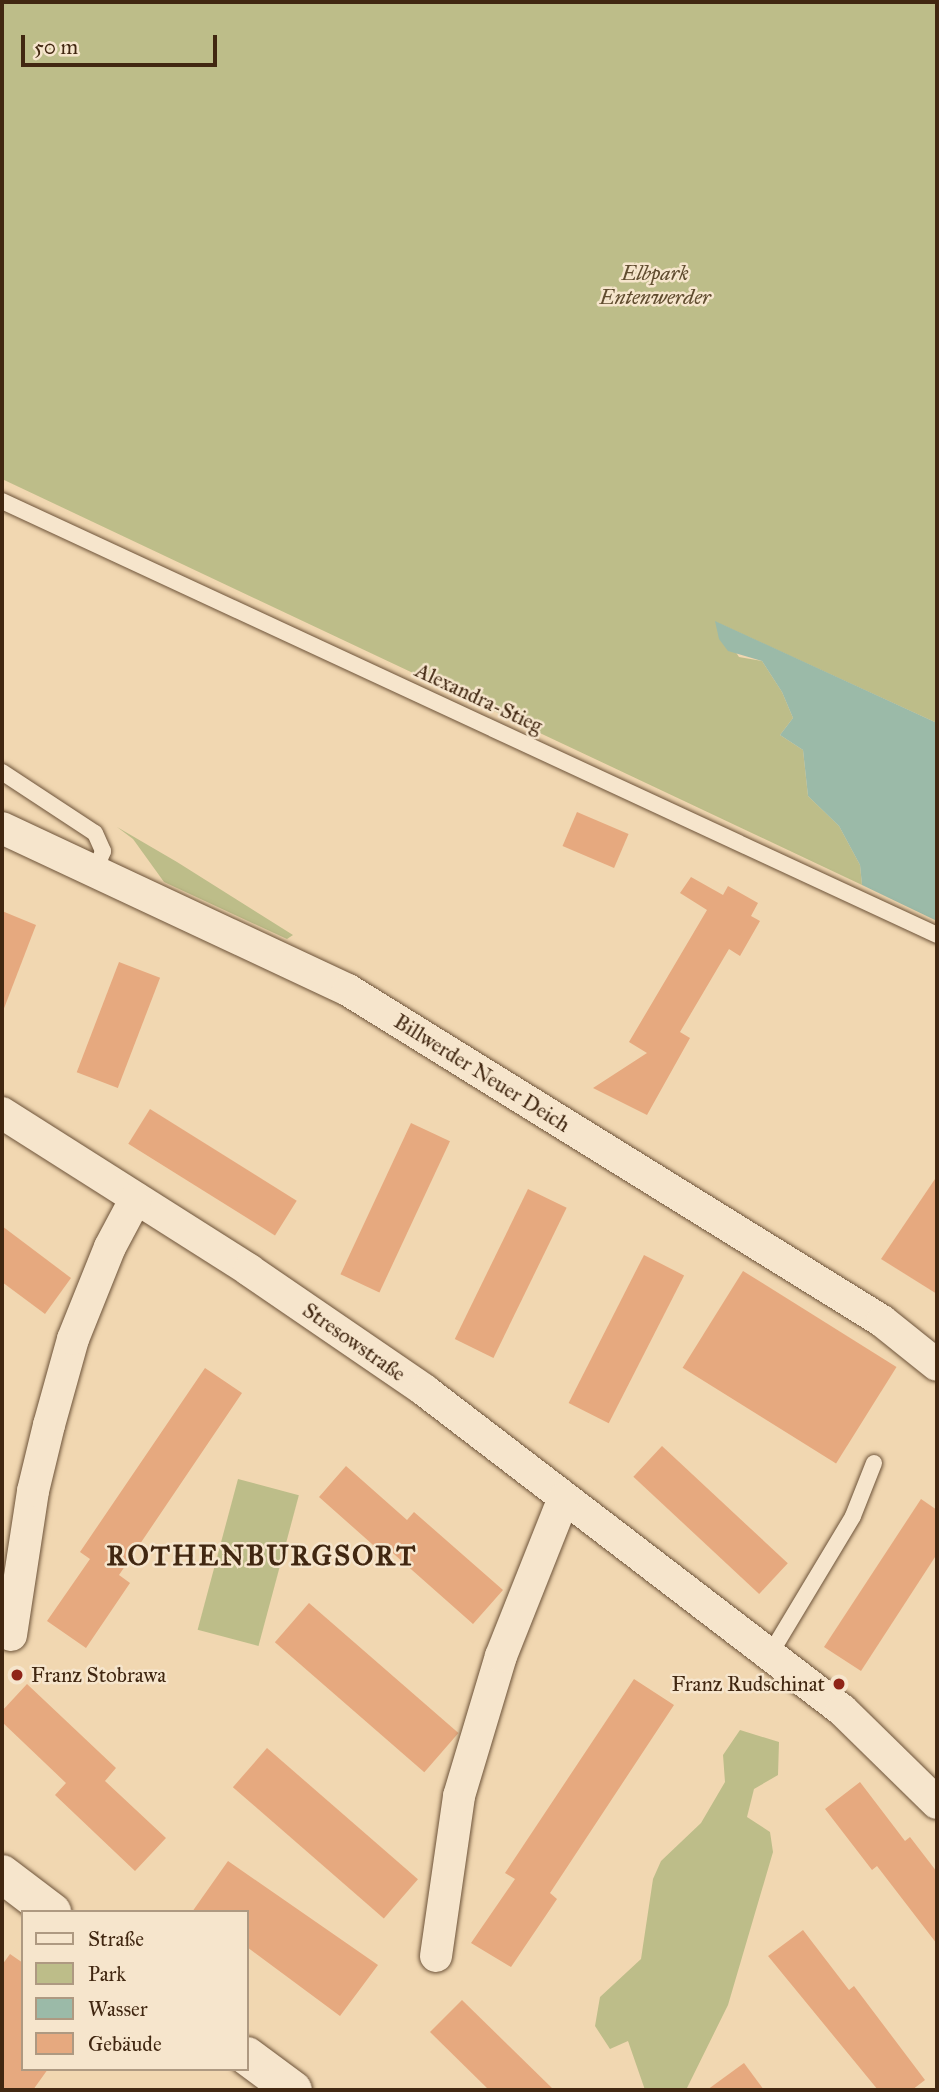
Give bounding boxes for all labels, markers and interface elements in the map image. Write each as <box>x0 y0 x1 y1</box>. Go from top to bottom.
scale bar <box>24 21 220 65</box>
text: 50 m <box>34 34 78 60</box>
park label: Elbpark Entenwerder <box>599 260 711 310</box>
street label: Alexandra-Stieg <box>411 657 547 739</box>
street label: Billwerder Neuer Deich <box>389 1009 575 1137</box>
street label: Stresowstraße <box>298 1297 410 1387</box>
district label: ROTHENBURGSORT <box>108 1539 416 1573</box>
place label: Franz Stobrawa <box>31 1662 166 1688</box>
marker: Franz Stobrawa <box>9 1667 25 1683</box>
place label: Franz Rudschinat <box>671 1671 825 1697</box>
marker: Franz Rudschinat <box>831 1676 847 1692</box>
legend <box>21 1910 248 2071</box>
text: Straße <box>88 1926 144 1952</box>
text: Park <box>88 1961 126 1987</box>
text: Wasser <box>88 1996 148 2022</box>
text: Gebäude <box>88 2031 162 2057</box>

